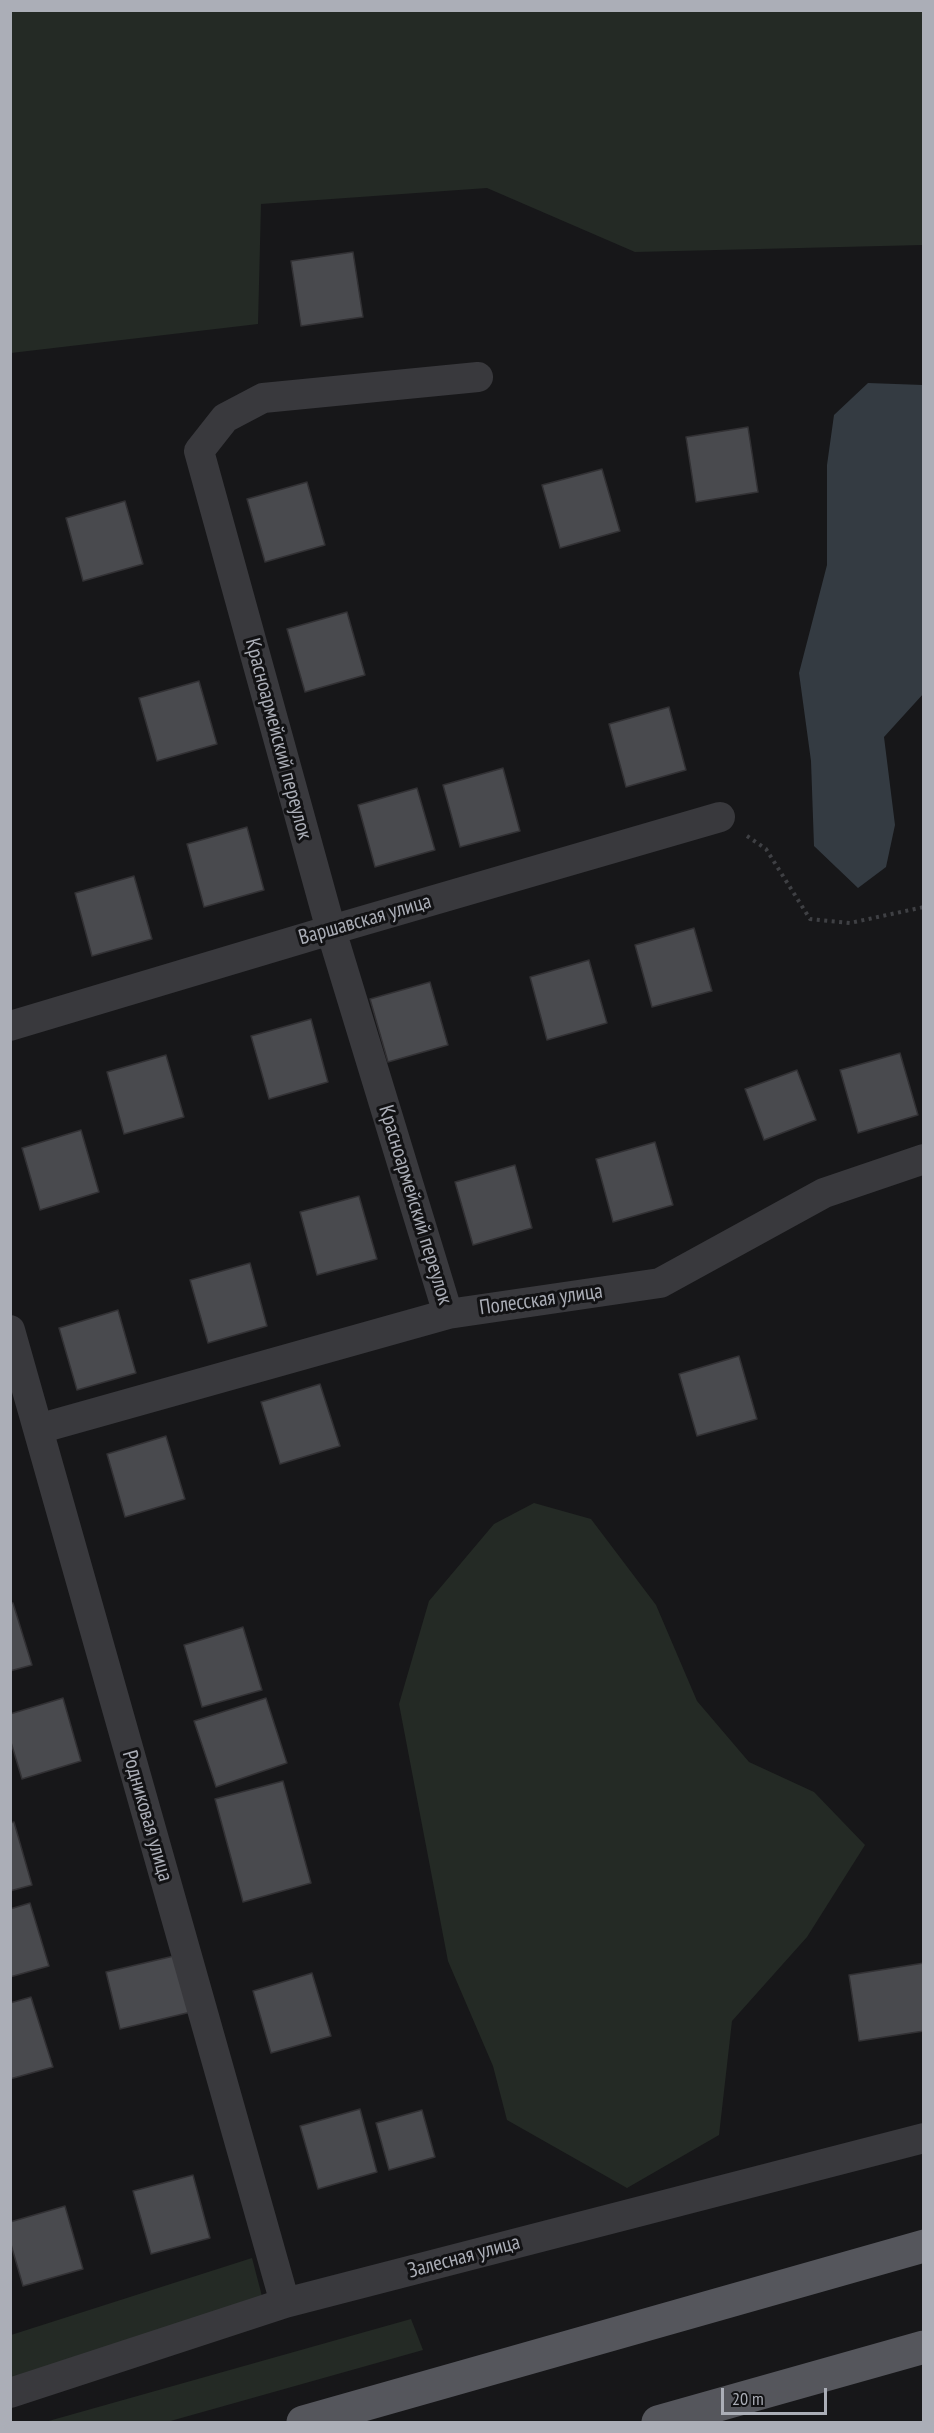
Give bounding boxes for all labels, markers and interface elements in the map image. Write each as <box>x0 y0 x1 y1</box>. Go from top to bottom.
street label: Красноармейский переулок <box>239 636 317 842</box>
street label: Варшавская улица <box>296 889 434 951</box>
street label: Красноармейский переулок <box>373 1102 457 1308</box>
street label: Полесская улица <box>478 1279 604 1321</box>
street label: Родниковая улица <box>116 1748 178 1884</box>
street label: Залесная улица <box>405 2230 523 2284</box>
scale bar <box>724 2376 830 2414</box>
text: 20 m <box>732 2387 764 2410</box>

